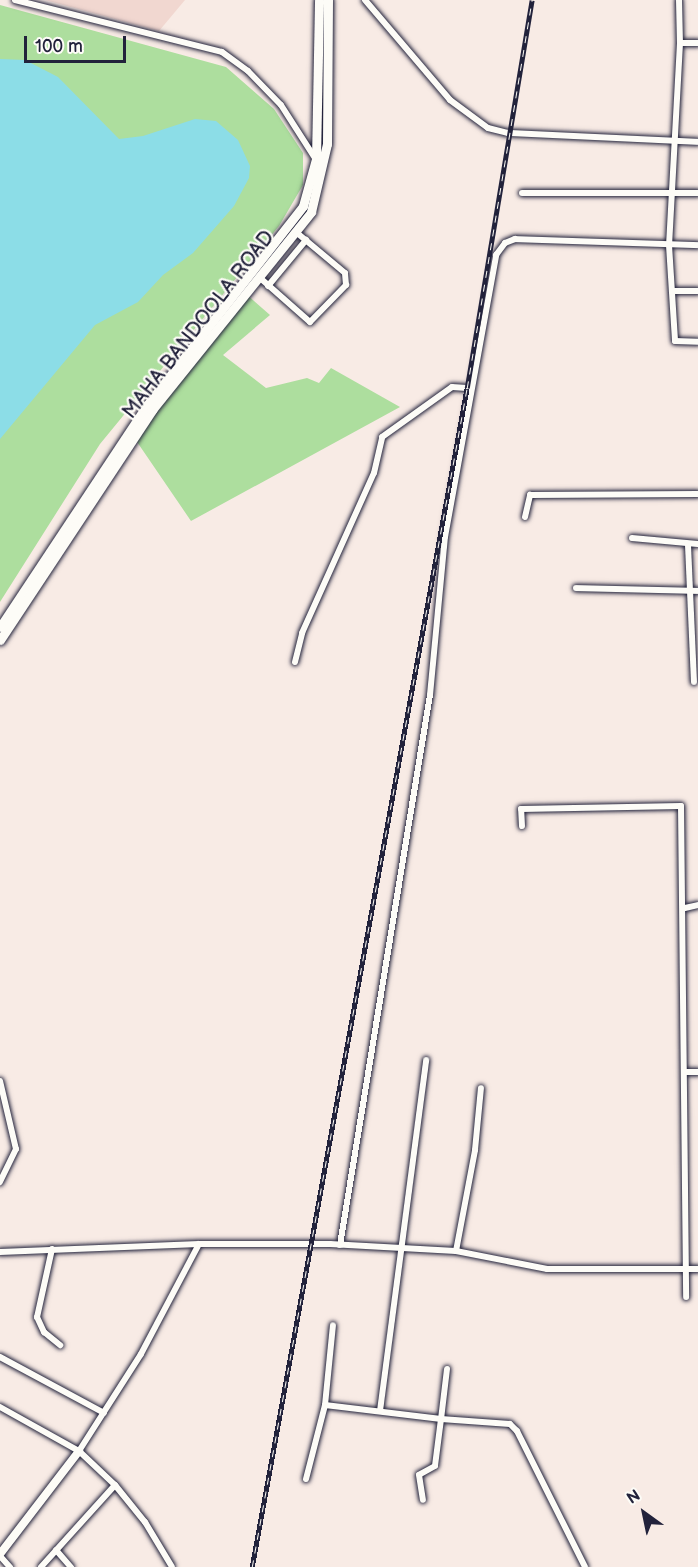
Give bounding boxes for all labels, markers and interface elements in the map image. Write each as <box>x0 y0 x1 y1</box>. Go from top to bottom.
scale bar <box>27 24 129 62</box>
text: 100 m <box>35 36 83 57</box>
street label: MAHA BANDOOLA ROAD <box>118 226 280 424</box>
north arrow <box>614 1483 674 1543</box>
text: N <box>624 1486 644 1509</box>

